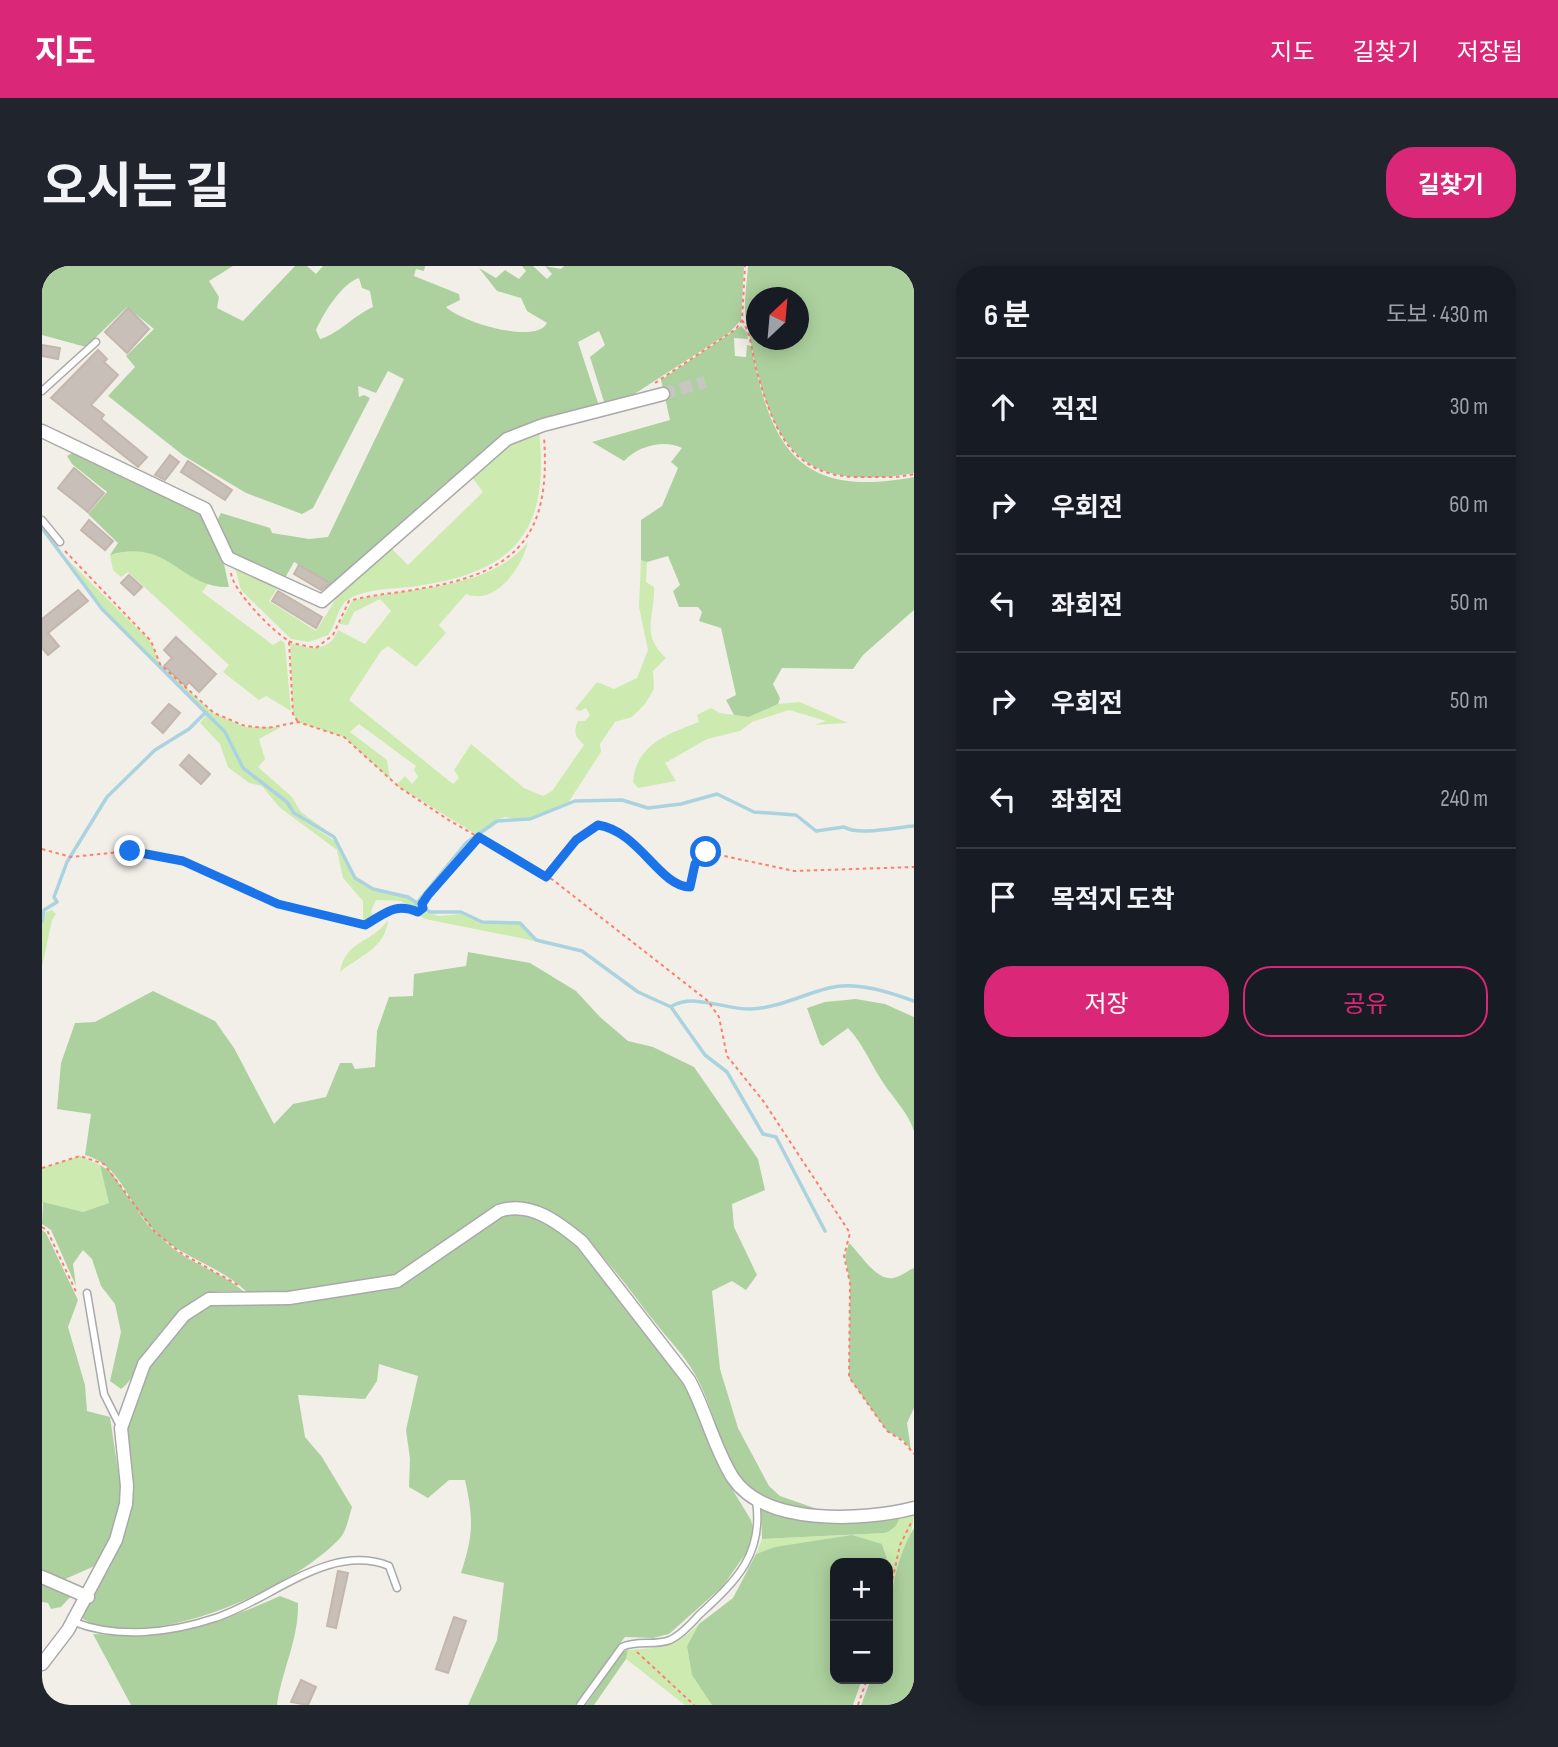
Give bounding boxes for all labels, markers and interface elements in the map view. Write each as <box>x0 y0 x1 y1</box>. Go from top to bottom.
text: 지도 <box>35 33 96 73</box>
text: 지도 <box>1270 38 1315 67</box>
text: 길찾기 <box>1353 38 1419 67</box>
text: 저장됨 <box>1457 38 1523 67</box>
button: 길찾기 <box>1386 147 1516 218</box>
text: 오시는 길 <box>42 159 230 218</box>
north arrow <box>746 287 809 350</box>
text: 6 분 <box>984 298 1030 334</box>
text: 도보 · 430 m <box>1386 301 1488 329</box>
icon: ahead <box>984 388 1022 426</box>
text: 30 m <box>1450 393 1488 421</box>
text: 직진 <box>1051 395 1099 426</box>
icon: right <box>984 486 1022 524</box>
text: 60 m <box>1449 491 1488 519</box>
text: 우회전 <box>1051 493 1123 524</box>
icon: left <box>984 584 1022 622</box>
text: 50 m <box>1450 589 1488 617</box>
text: 좌회전 <box>1051 591 1123 622</box>
icon: right <box>984 682 1022 720</box>
text: 50 m <box>1450 687 1488 715</box>
text: 우회전 <box>1051 689 1123 720</box>
icon: left <box>984 780 1022 818</box>
text: 240 m <box>1440 785 1488 813</box>
text: 좌회전 <box>1051 787 1123 818</box>
route end <box>114 835 145 866</box>
route start <box>690 836 721 867</box>
icon: arrive <box>984 878 1022 916</box>
text: 목적지 도착 <box>1051 885 1175 916</box>
button: 저장 <box>984 966 1229 1037</box>
button: 공유 <box>1243 966 1488 1037</box>
map controls <box>830 1558 893 1684</box>
button: + <box>830 1558 893 1621</box>
button: − <box>830 1621 893 1684</box>

